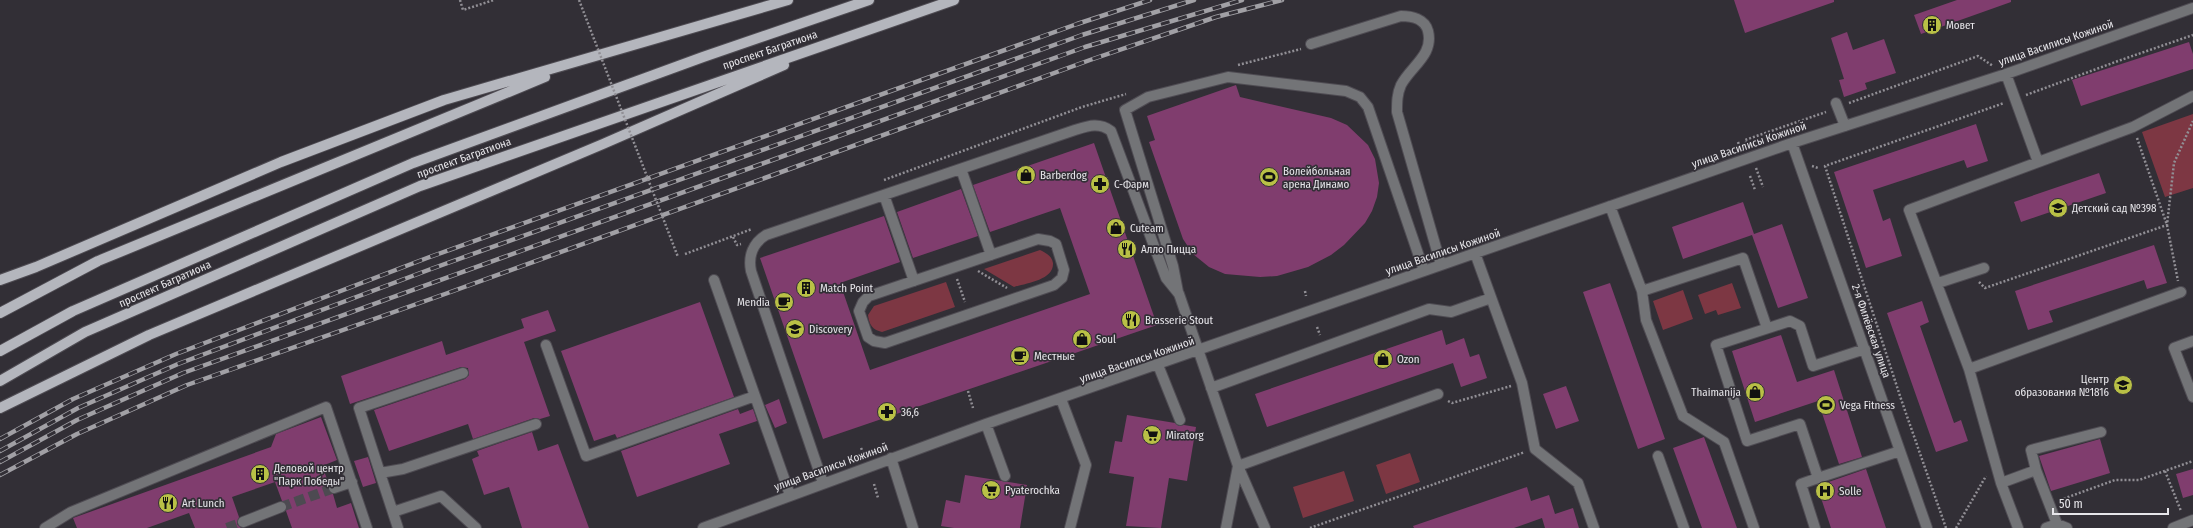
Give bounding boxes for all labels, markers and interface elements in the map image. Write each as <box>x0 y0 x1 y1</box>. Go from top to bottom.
building icon: Мовет <box>1921 14 1943 36</box>
street label: улица Василисы Кожиной <box>1997 17 2115 69</box>
place label: Мовет <box>1946 19 1975 32</box>
street label: проспект Багратиона <box>721 28 819 72</box>
street label: улица Василисы Кожиной <box>1690 119 1808 171</box>
street label: проспект Багратиона <box>415 135 513 181</box>
shop icon: Barberdog <box>1015 164 1037 186</box>
place label: Волейбольная арена Динамо <box>1283 165 1351 191</box>
sports icon: Волейбольная арена Динамо <box>1258 166 1280 188</box>
place label: Barberdog <box>1040 169 1088 182</box>
pharmacy icon: C-Фарм <box>1089 173 1111 195</box>
place label: C-Фарм <box>1114 178 1149 191</box>
school or university icon: Детский сад №398 <box>2047 197 2069 219</box>
place label: Детский сад №398 <box>2071 202 2157 215</box>
shop icon: Cuteam <box>1105 217 1127 239</box>
place label: Cuteam <box>1130 222 1164 235</box>
street label: улица Василисы Кожиной <box>1384 226 1502 278</box>
restaurant icon: Алло Пицца <box>1116 238 1138 260</box>
place label: Алло Пицца <box>1141 243 1196 256</box>
street label: проспект Багратиона <box>117 258 213 310</box>
building icon: Match Point <box>795 277 817 299</box>
place label: Match Point <box>820 282 874 295</box>
street label: 2-я Филёвская улица <box>1849 283 1893 379</box>
cafe icon: Mendia <box>773 291 795 313</box>
place label: Mendia <box>737 296 770 309</box>
restaurant icon: Brasserie Stout <box>1120 309 1142 331</box>
place label: Brasserie Stout <box>1145 314 1214 327</box>
school or university icon: Discovery <box>784 318 806 340</box>
place label: Discovery <box>809 323 852 336</box>
shop icon: Soul <box>1071 328 1093 350</box>
place label: Soul <box>1096 333 1116 346</box>
street label: улица Василисы Кожиной <box>1078 334 1196 386</box>
cafe icon: Местные <box>1009 345 1031 367</box>
shop icon: Ozon <box>1372 348 1394 370</box>
place label: Местные <box>1034 350 1075 363</box>
place label: Ozon <box>1397 353 1420 366</box>
place label: Центр образования №1816 <box>2015 373 2110 399</box>
school or university icon: Центр образования №1816 <box>2112 374 2134 396</box>
shop icon: Thaimanija <box>1744 381 1766 403</box>
place label: Thaimanija <box>1691 386 1741 399</box>
sports icon: Vega Fitness <box>1815 394 1837 416</box>
place label: Vega Fitness <box>1840 399 1895 412</box>
pharmacy icon: 36,6 <box>876 401 898 423</box>
place label: 36,6 <box>901 406 920 419</box>
supermarket icon: Miratorg <box>1141 424 1163 446</box>
place label: Miratorg <box>1166 429 1204 442</box>
street label: улица Василисы Кожиной <box>772 440 890 494</box>
place label: Деловой центр "Парк Победы" <box>273 462 344 488</box>
building icon: Деловой центр "Парк Победы" <box>249 463 271 485</box>
supermarket icon: Pyaterochka <box>980 479 1002 501</box>
hospital icon: Solle <box>1814 480 1836 502</box>
place label: Pyaterochka <box>1005 484 1060 497</box>
place label: Solle <box>1839 485 1861 498</box>
scale bar <box>2053 490 2168 516</box>
restaurant icon: Art Lunch <box>157 492 179 514</box>
place label: Art Lunch <box>182 497 225 510</box>
text: 50 m <box>2059 497 2083 511</box>

